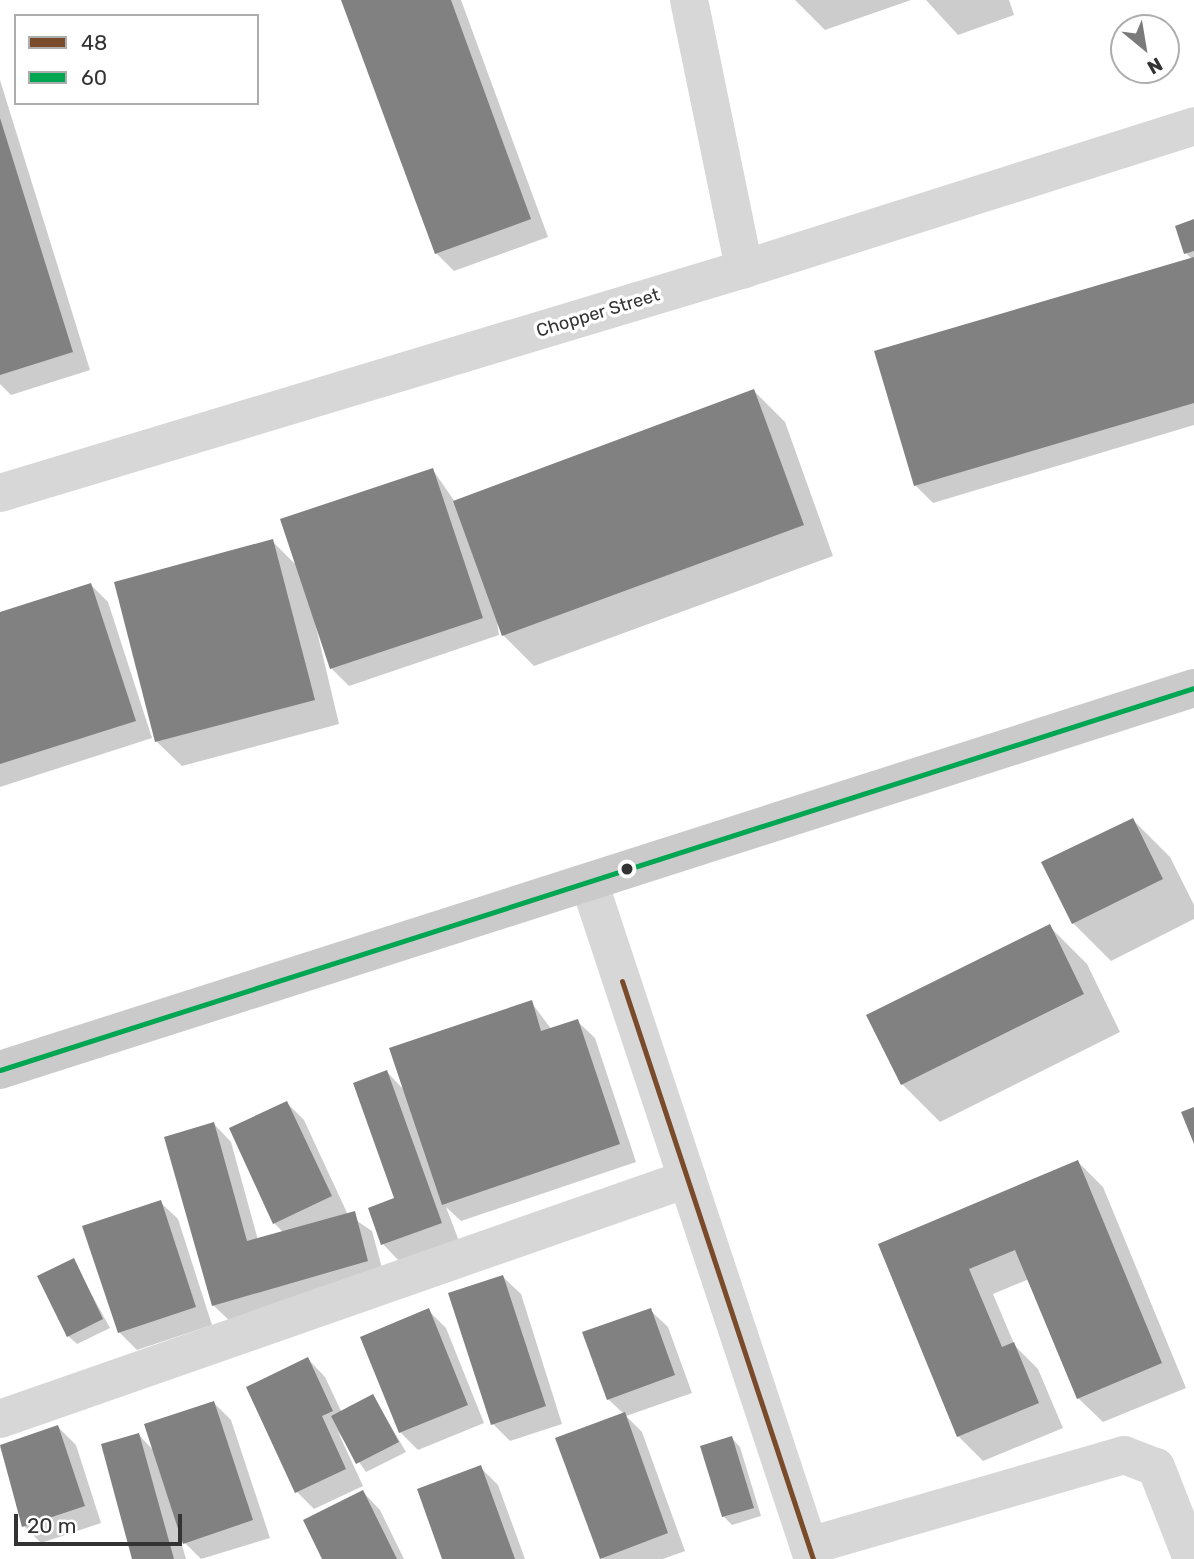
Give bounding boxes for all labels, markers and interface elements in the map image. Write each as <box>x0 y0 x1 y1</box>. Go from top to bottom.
legend <box>14 14 259 105</box>
north arrow <box>1110 14 1180 84</box>
text: 48 <box>81 30 107 55</box>
text: N <box>1143 53 1166 79</box>
text: 60 <box>81 65 107 90</box>
street label: Chopper Street <box>534 284 662 342</box>
unlabelled marker <box>620 862 634 876</box>
scale bar <box>18 1500 186 1544</box>
text: 20 m <box>27 1513 76 1538</box>

